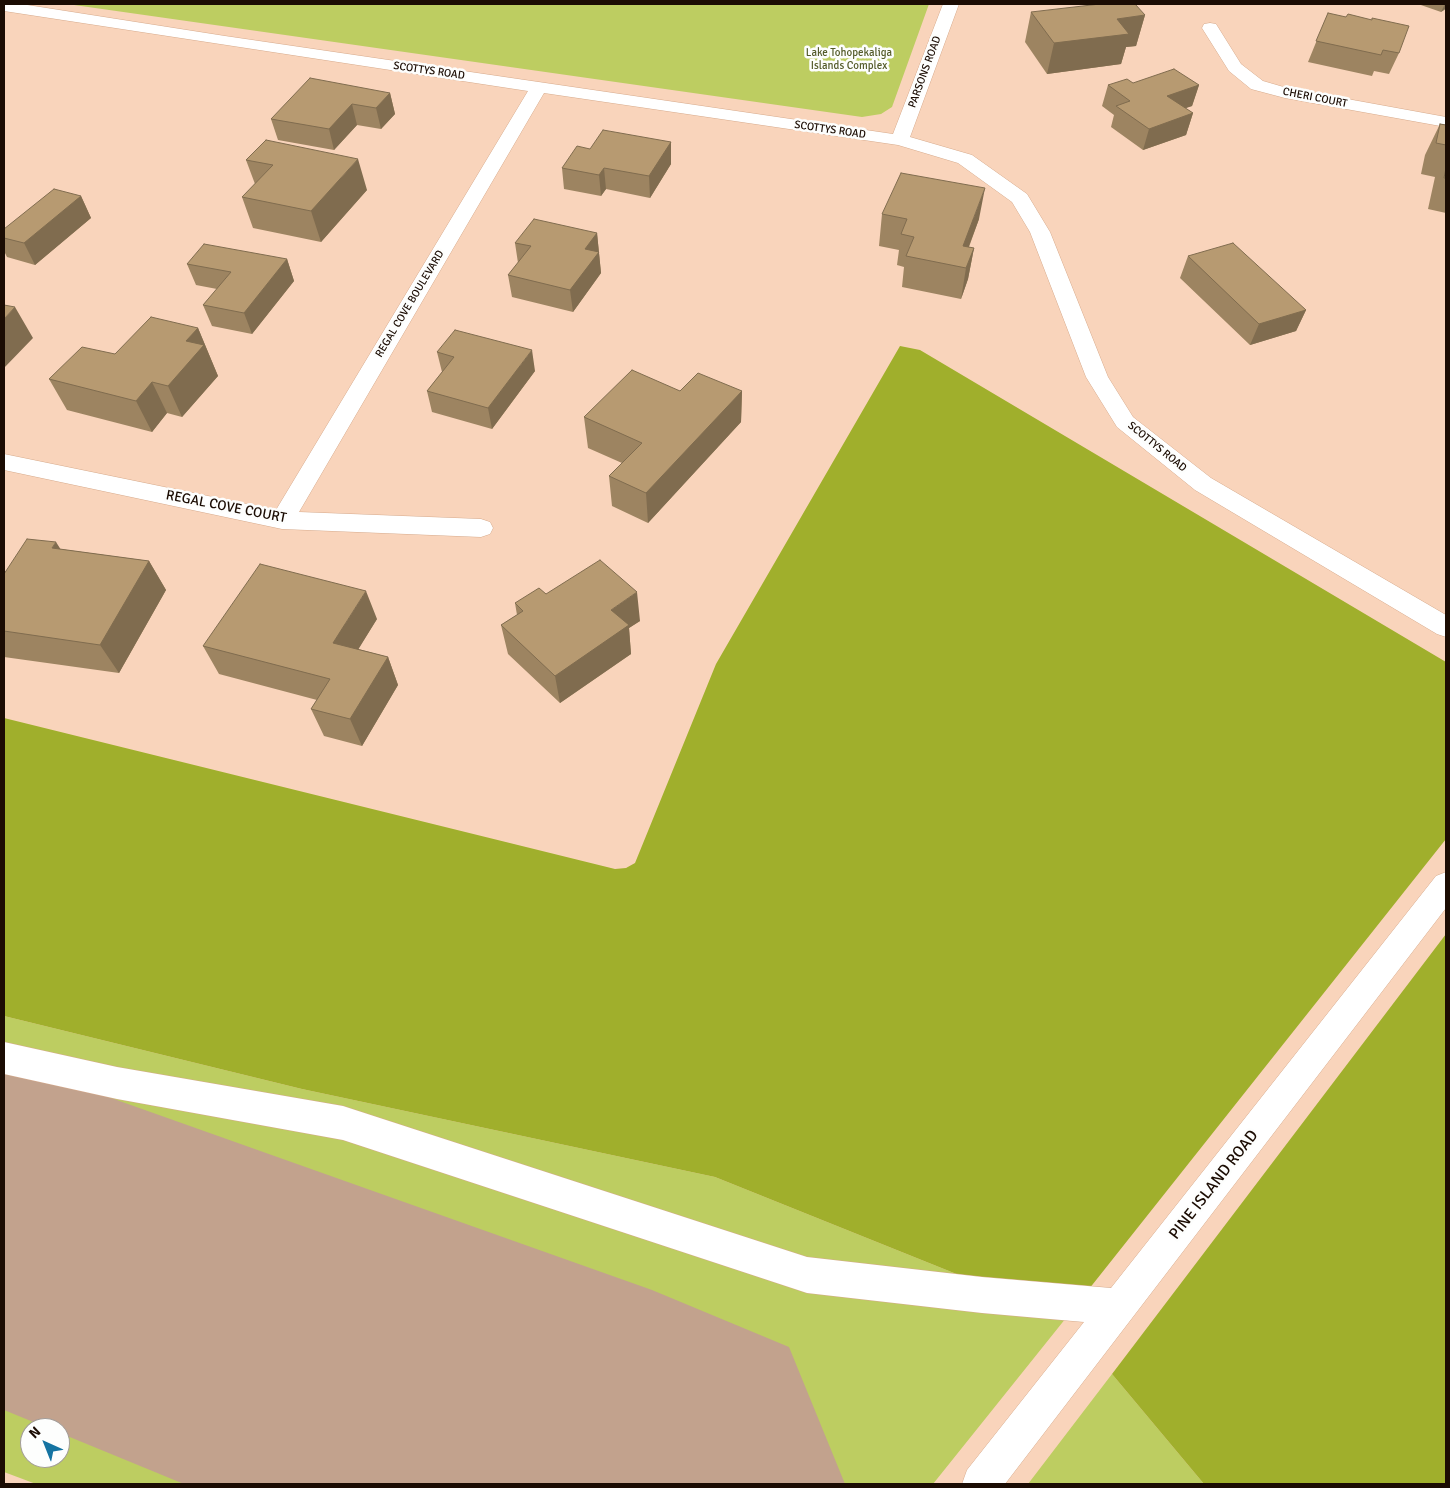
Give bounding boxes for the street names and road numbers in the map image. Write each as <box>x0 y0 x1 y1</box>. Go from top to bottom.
street label: PARSONS ROAD <box>906 34 944 110</box>
street label: SCOTTYS ROAD <box>392 59 466 83</box>
street label: CHERI COURT <box>1282 85 1348 111</box>
street label: SCOTTYS ROAD <box>793 118 867 142</box>
street label: REGAL COVE BOULEVARD <box>373 248 447 360</box>
street label: SCOTTYS ROAD <box>1125 419 1189 475</box>
street label: REGAL COVE COURT <box>164 487 288 527</box>
street label: PINE ISLAND ROAD <box>1165 1127 1263 1243</box>

